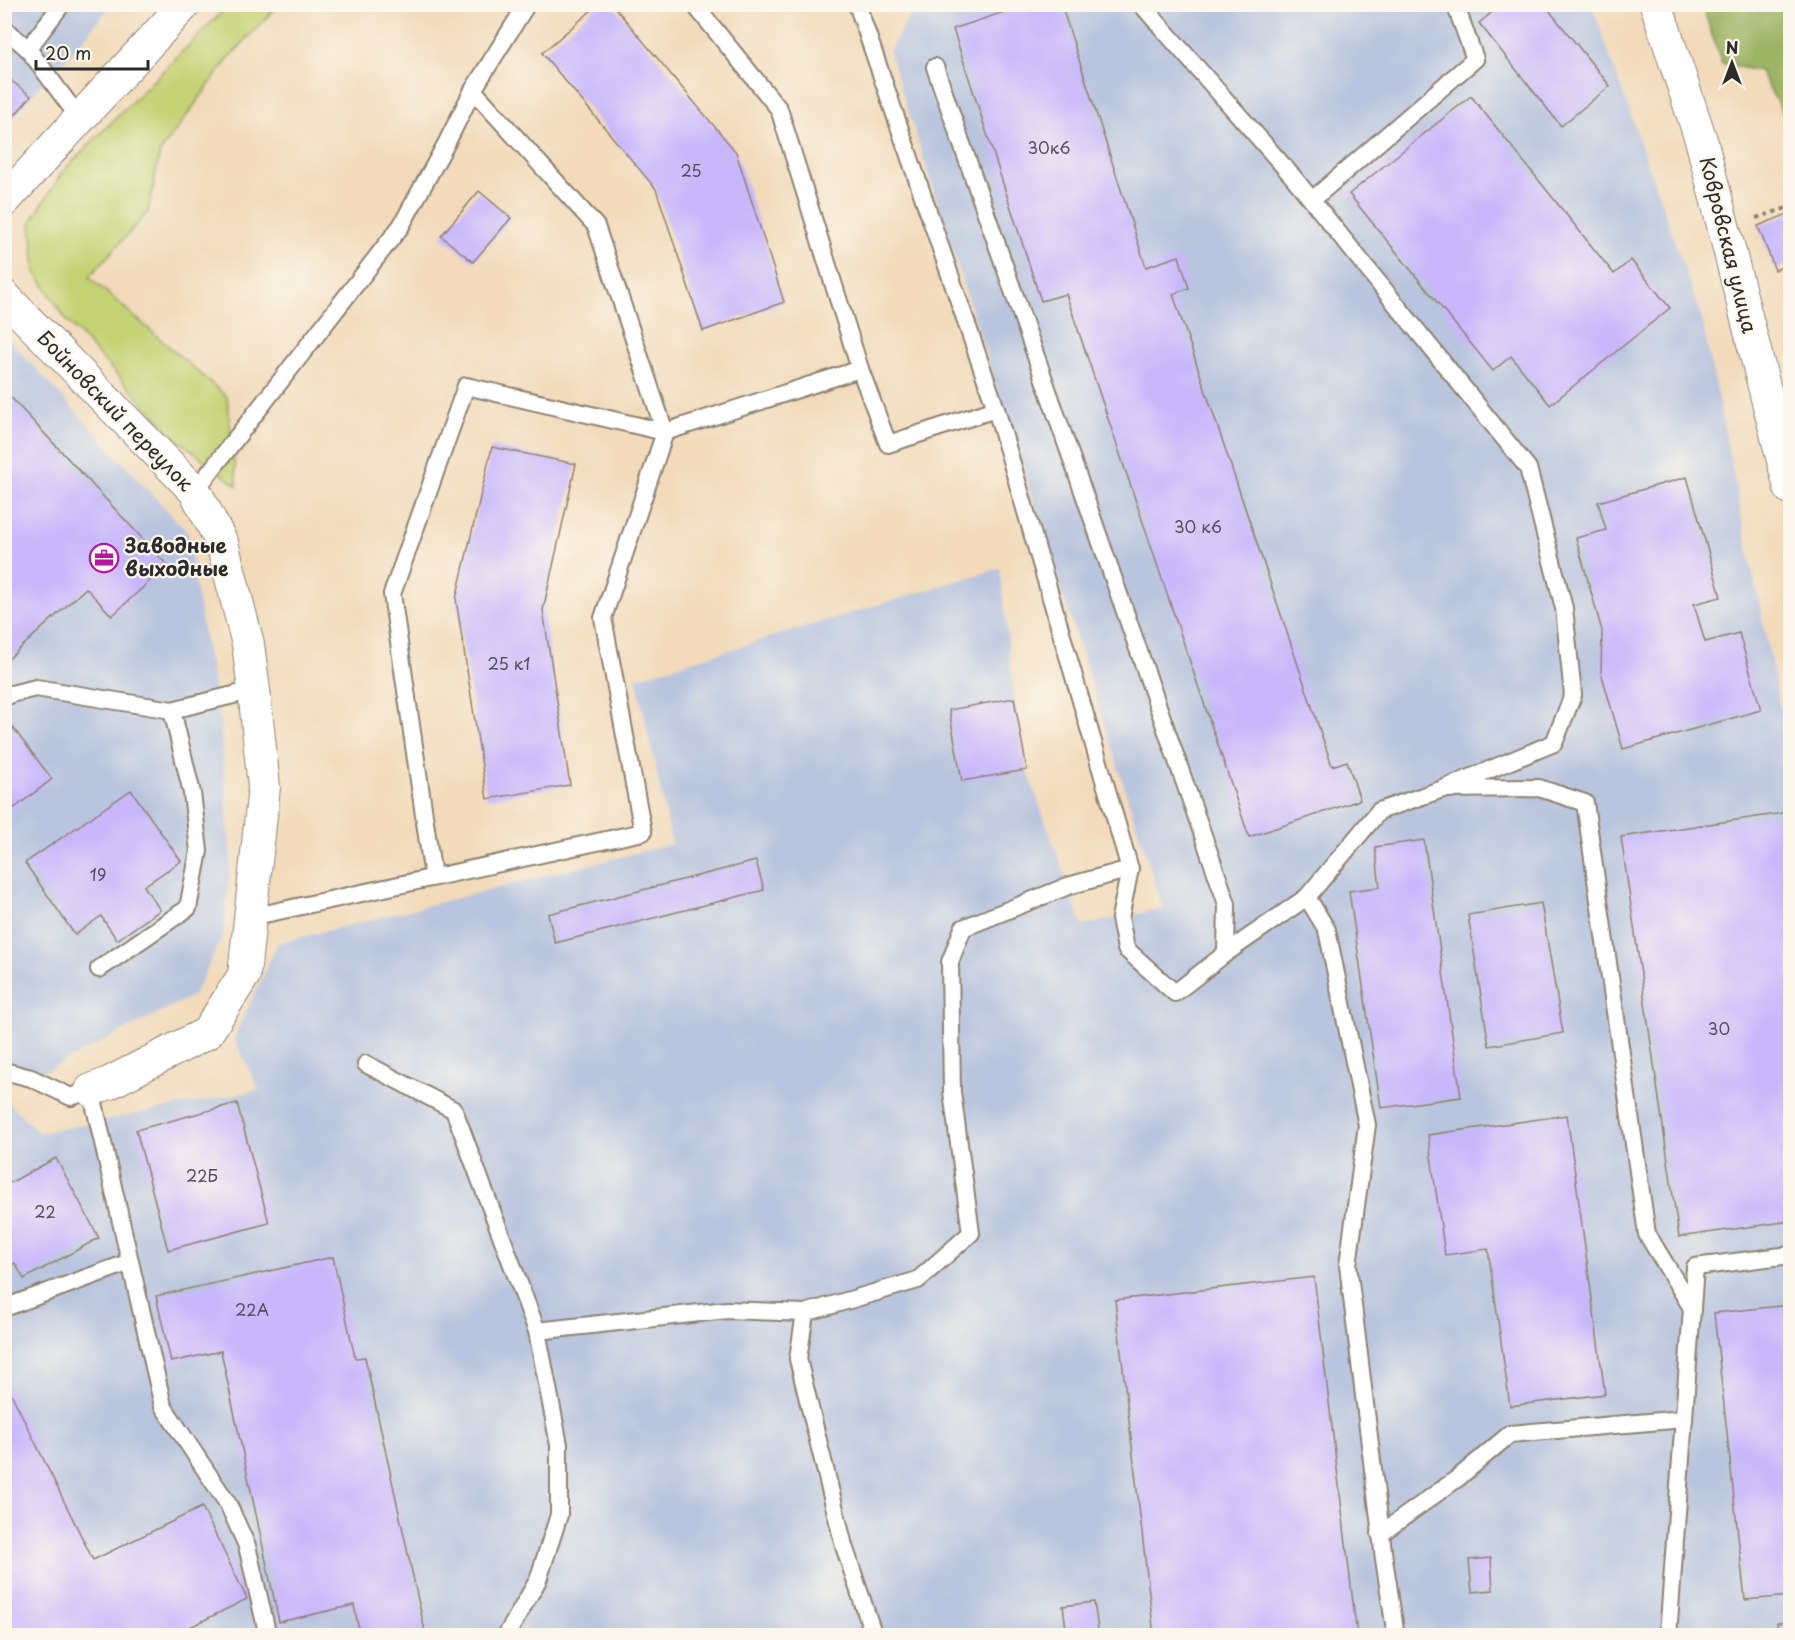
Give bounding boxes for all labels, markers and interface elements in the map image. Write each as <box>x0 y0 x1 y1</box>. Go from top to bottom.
scale bar <box>36 33 148 71</box>
north arrow <box>1702 33 1762 93</box>
text: N <box>1726 35 1738 59</box>
text: 20 m <box>45 39 91 66</box>
house number: 30к6 <box>1028 135 1070 159</box>
street label: Ковровская улица <box>1693 153 1766 337</box>
house number: 25 <box>680 158 702 182</box>
street label: Бойновский переулок <box>31 323 201 497</box>
house number: 30 к6 <box>1174 514 1222 538</box>
place label: Заводные выходные <box>124 530 228 583</box>
office icon: Заводные выходные <box>88 542 120 574</box>
house number: 25 к1 <box>488 651 530 675</box>
house number: 19 <box>90 862 106 886</box>
house number: 30 <box>1708 1016 1730 1040</box>
house number: 22Б <box>186 1163 218 1187</box>
house number: 22 <box>34 1199 56 1223</box>
house number: 22А <box>235 1297 269 1321</box>

